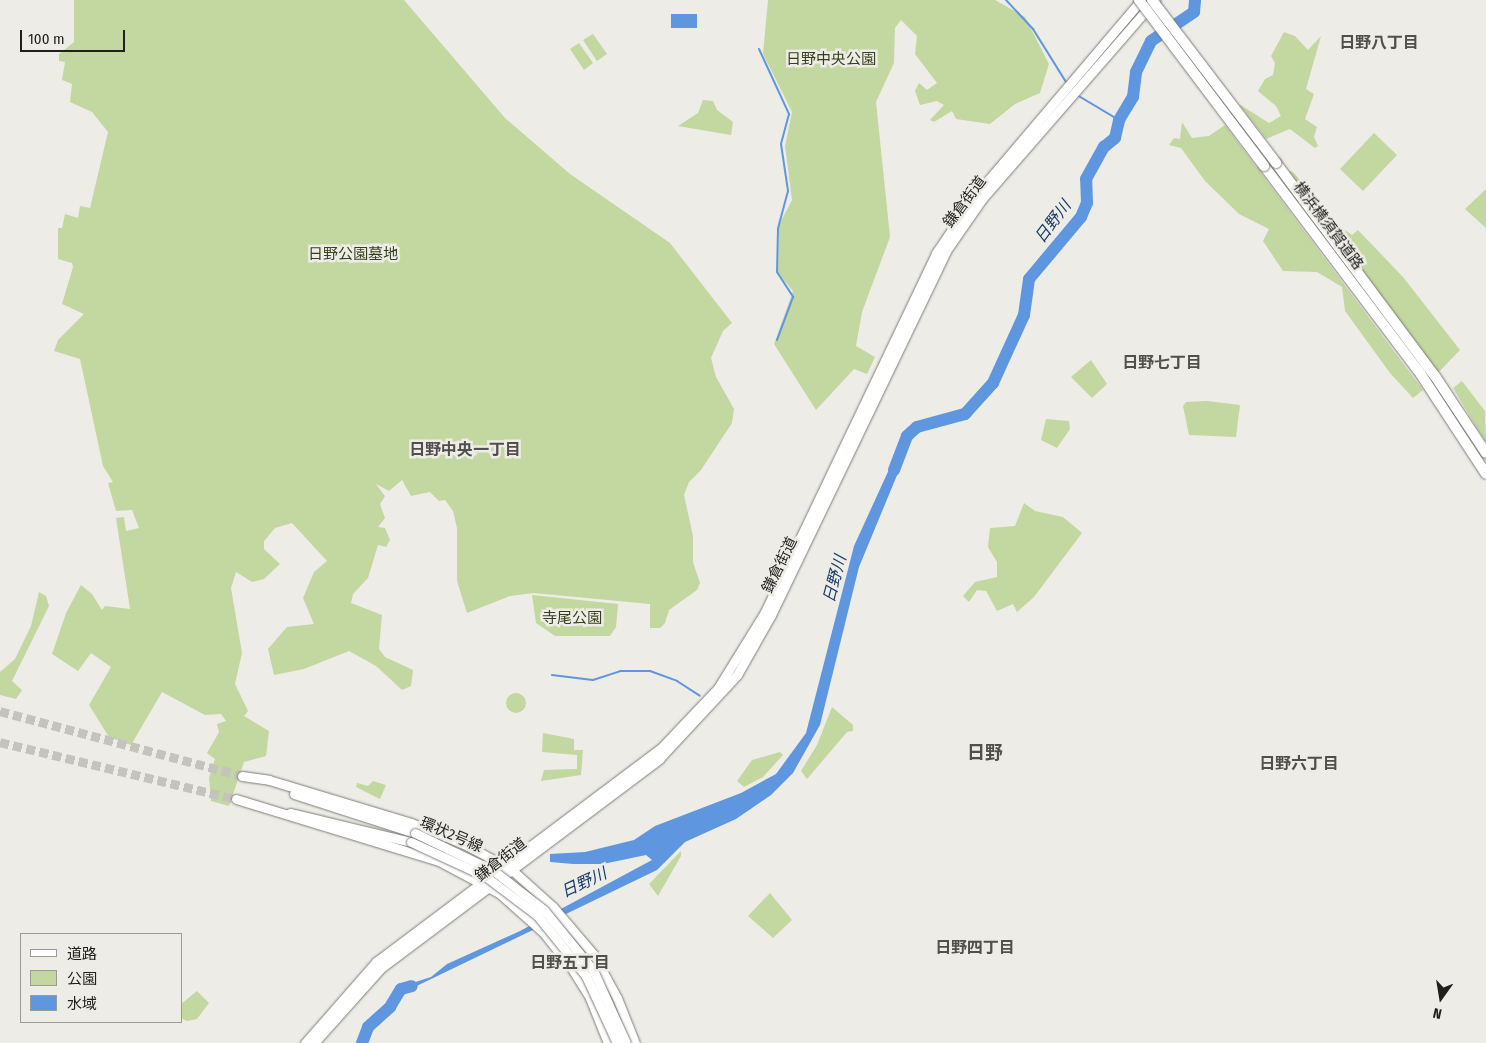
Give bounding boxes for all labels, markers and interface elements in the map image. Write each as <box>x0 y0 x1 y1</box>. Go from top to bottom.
scale bar <box>22 20 128 52</box>
text: 100 m <box>28 30 65 48</box>
district label: 日野八丁目 <box>1339 33 1419 53</box>
park label: 日野中央公園 <box>786 51 876 69</box>
street label: 鎌倉街道 <box>940 173 990 231</box>
street label: 横浜横須賀道路 <box>1289 179 1367 273</box>
water label: 日野川 <box>1031 197 1075 247</box>
park label: 日野公園墓地 <box>308 246 398 264</box>
district label: 日野七丁目 <box>1122 353 1202 373</box>
district label: 日野中央一丁目 <box>409 440 521 460</box>
street label: 鎌倉街道 <box>759 534 801 596</box>
water label: 日野川 <box>820 553 850 605</box>
park label: 寺尾公園 <box>542 610 602 628</box>
district label: 日野 <box>967 742 1003 764</box>
district label: 日野六丁目 <box>1259 754 1339 774</box>
street label: 環状2号線 <box>417 814 485 856</box>
street label: 鎌倉街道 <box>472 834 530 886</box>
water label: 日野川 <box>558 864 610 902</box>
legend <box>20 933 182 1023</box>
district label: 日野四丁目 <box>935 938 1015 958</box>
text: 道路 <box>67 945 97 963</box>
district label: 日野五丁目 <box>530 953 610 973</box>
text: 公園 <box>67 970 97 988</box>
north arrow <box>1416 973 1466 1023</box>
text: 水域 <box>67 995 97 1013</box>
text: N <box>1432 1004 1444 1022</box>

